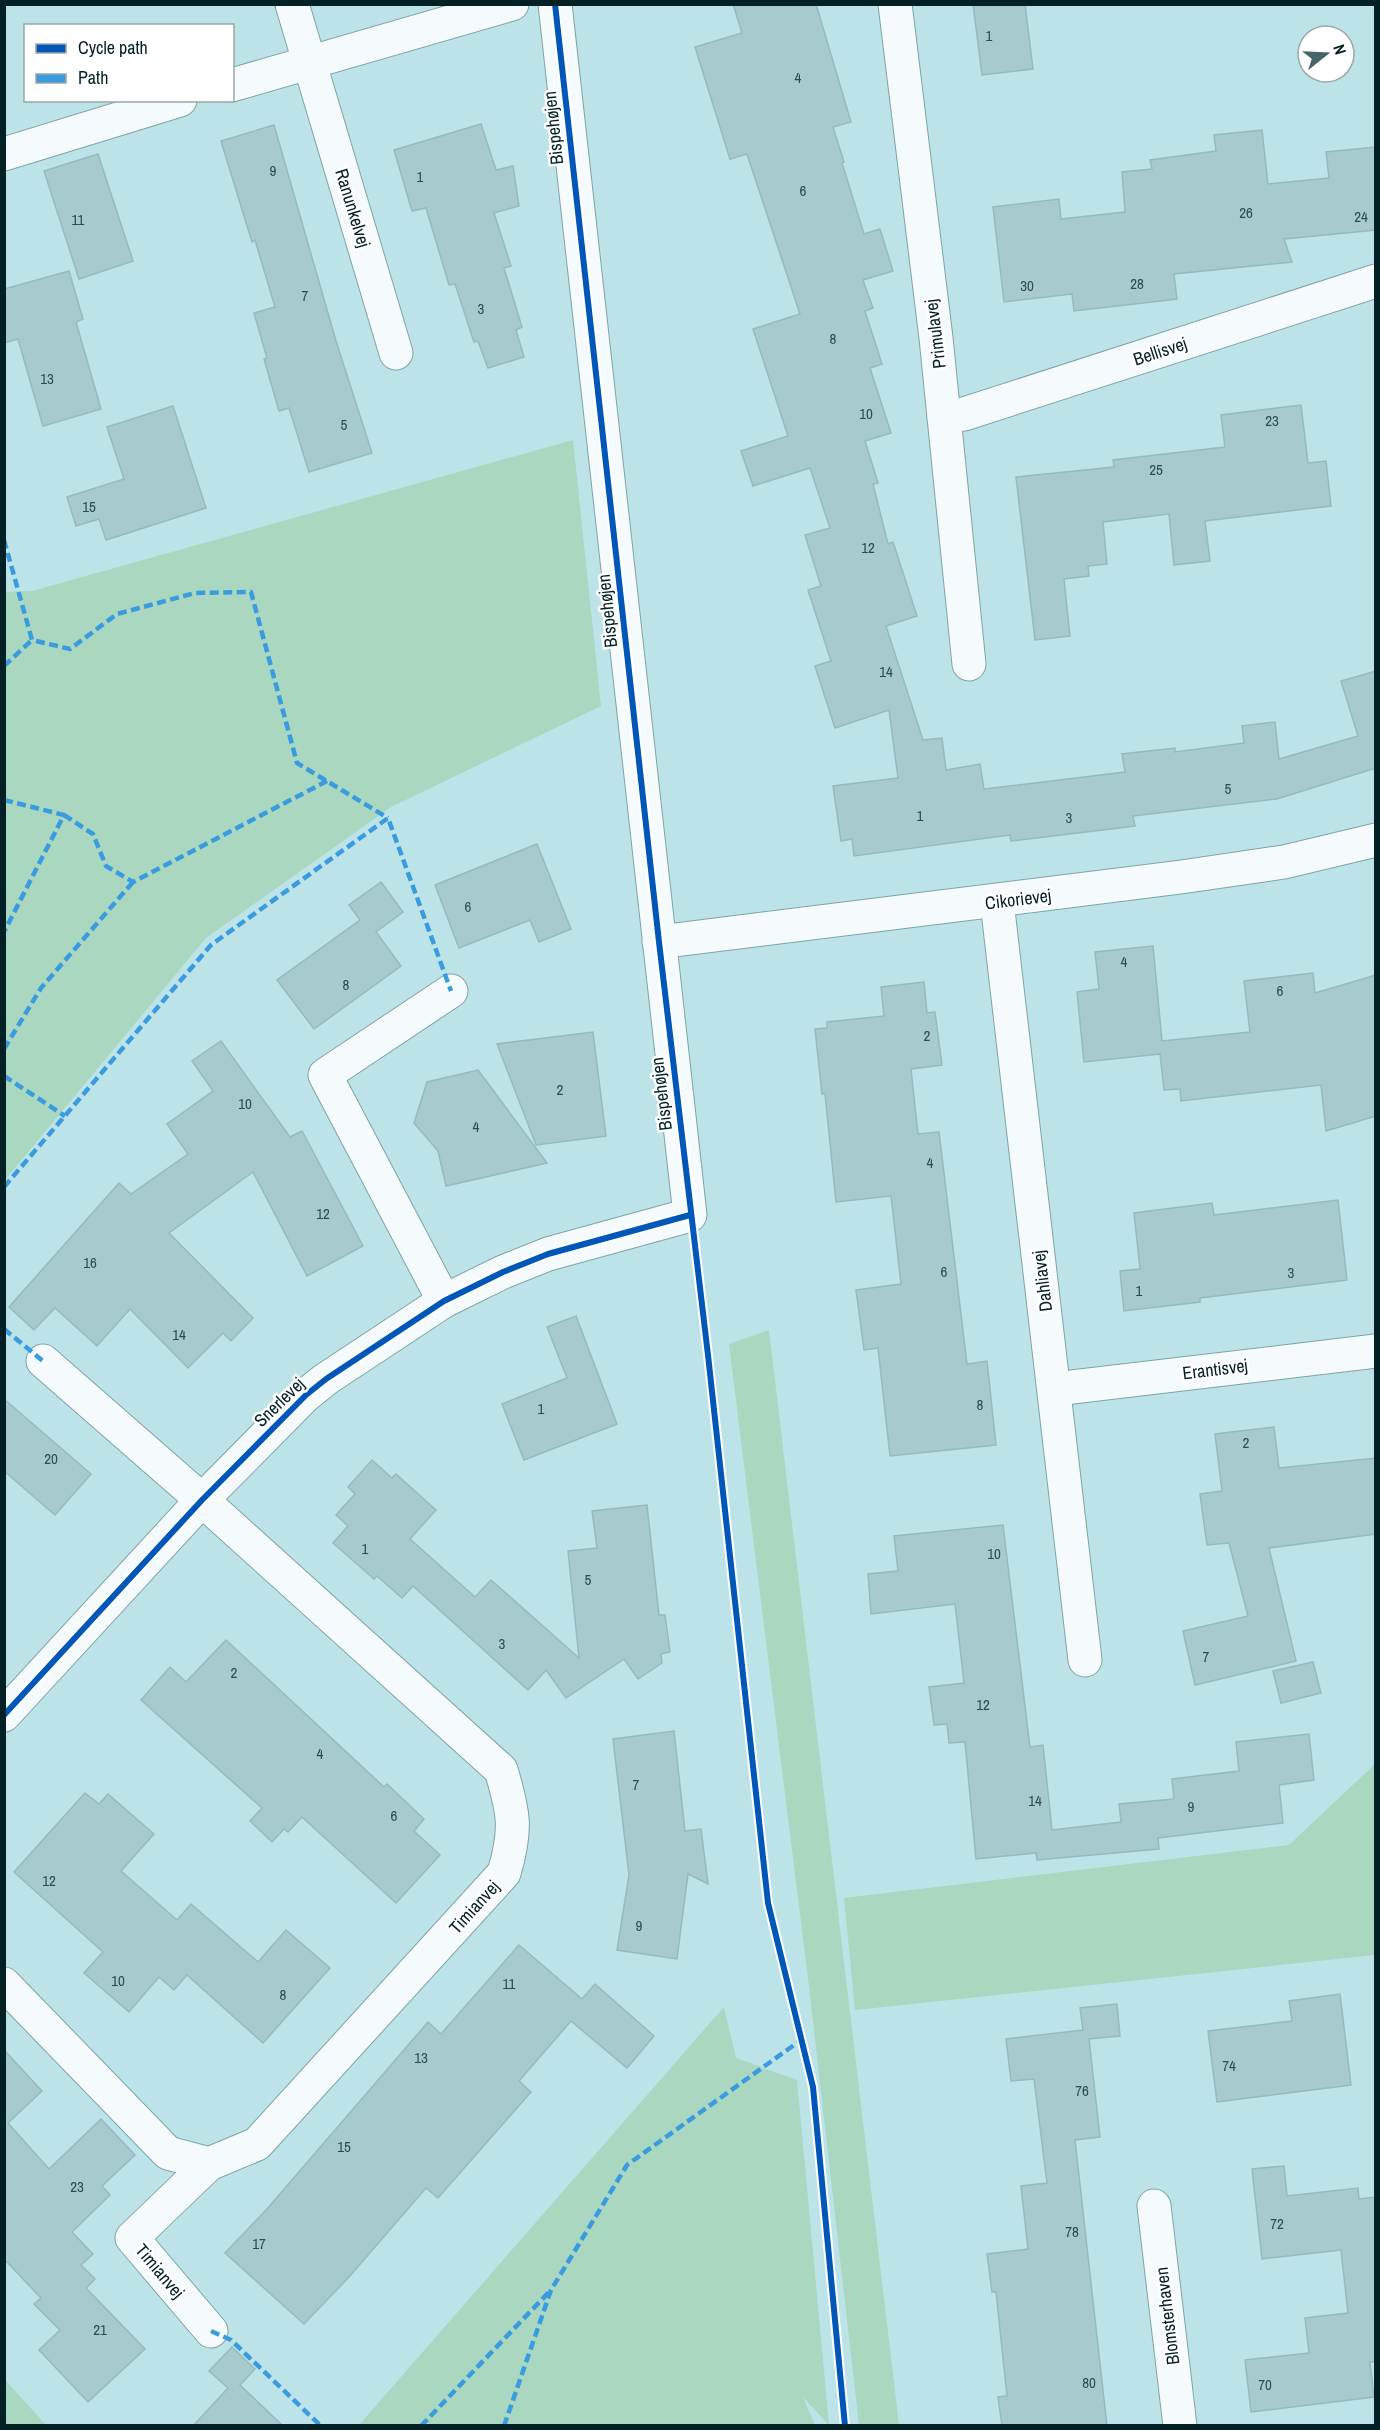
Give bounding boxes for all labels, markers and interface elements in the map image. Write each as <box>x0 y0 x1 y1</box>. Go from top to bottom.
legend <box>24 24 234 102</box>
north arrow <box>1296 24 1356 84</box>
house number: 1 <box>986 25 993 46</box>
text: Cycle path <box>78 35 148 60</box>
text: N <box>1328 41 1352 57</box>
text: Path <box>78 65 108 90</box>
house number: 4 <box>795 67 802 88</box>
street label: Bispehøjen <box>537 90 569 166</box>
house number: 9 <box>270 160 277 181</box>
street label: Ranunkelvej <box>329 166 377 250</box>
house number: 1 <box>417 166 424 187</box>
house number: 6 <box>800 180 807 201</box>
house number: 26 <box>1239 202 1253 223</box>
house number: 24 <box>1354 206 1368 227</box>
house number: 11 <box>72 209 85 230</box>
house number: 28 <box>1130 273 1144 294</box>
house number: 30 <box>1020 275 1034 296</box>
house number: 7 <box>302 285 309 306</box>
house number: 3 <box>478 298 485 319</box>
street label: Primulavej <box>918 298 952 370</box>
house number: 8 <box>830 328 837 349</box>
street label: Bellisvej <box>1130 331 1190 371</box>
house number: 13 <box>40 368 54 389</box>
house number: 10 <box>859 403 873 424</box>
house number: 23 <box>1265 410 1279 431</box>
house number: 5 <box>341 414 348 435</box>
house number: 25 <box>1149 459 1163 480</box>
house number: 15 <box>82 496 96 517</box>
house number: 12 <box>861 537 875 558</box>
street label: Bispehøjen <box>591 573 623 649</box>
house number: 14 <box>879 661 893 682</box>
house number: 5 <box>1225 778 1232 799</box>
house number: 1 <box>917 805 924 826</box>
house number: 3 <box>1066 807 1073 828</box>
street label: Cikorievej <box>983 883 1053 915</box>
house number: 6 <box>465 896 472 917</box>
house number: 4 <box>1121 951 1128 972</box>
house number: 8 <box>343 974 350 995</box>
house number: 6 <box>1277 980 1284 1001</box>
house number: 2 <box>924 1025 931 1046</box>
street label: Bispehøjen <box>644 1056 678 1132</box>
house number: 2 <box>557 1079 564 1100</box>
house number: 10 <box>238 1093 252 1114</box>
house number: 4 <box>473 1116 480 1137</box>
house number: 4 <box>927 1152 934 1173</box>
house number: 12 <box>316 1203 330 1224</box>
street label: Dahliavej <box>1026 1249 1058 1313</box>
house number: 16 <box>83 1252 97 1273</box>
house number: 6 <box>941 1261 948 1282</box>
house number: 3 <box>1288 1262 1295 1283</box>
house number: 1 <box>1136 1280 1143 1301</box>
house number: 14 <box>172 1324 186 1345</box>
street label: Erantisvej <box>1181 1353 1249 1385</box>
street label: Snerlevej <box>248 1372 310 1432</box>
house number: 8 <box>977 1394 984 1415</box>
house number: 1 <box>538 1398 545 1419</box>
house number: 2 <box>1243 1432 1250 1453</box>
house number: 20 <box>44 1448 58 1469</box>
house number: 1 <box>362 1538 369 1559</box>
house number: 10 <box>987 1543 1001 1564</box>
house number: 5 <box>585 1569 592 1590</box>
house number: 3 <box>499 1633 506 1654</box>
house number: 7 <box>1203 1646 1210 1667</box>
house number: 2 <box>231 1662 238 1683</box>
house number: 12 <box>976 1694 990 1715</box>
house number: 4 <box>317 1743 324 1764</box>
house number: 7 <box>633 1774 640 1795</box>
house number: 14 <box>1028 1790 1042 1811</box>
house number: 9 <box>1188 1796 1195 1817</box>
house number: 6 <box>391 1805 398 1826</box>
house number: 12 <box>42 1870 56 1891</box>
street label: Timianvej <box>443 1875 505 1939</box>
house number: 9 <box>636 1915 643 1936</box>
house number: 10 <box>111 1970 125 1991</box>
house number: 11 <box>503 1973 516 1994</box>
house number: 8 <box>280 1984 287 2005</box>
house number: 13 <box>414 2047 428 2068</box>
house number: 74 <box>1222 2055 1236 2076</box>
house number: 76 <box>1075 2080 1089 2101</box>
house number: 15 <box>337 2136 351 2157</box>
house number: 23 <box>70 2176 84 2197</box>
house number: 72 <box>1270 2213 1284 2234</box>
house number: 78 <box>1065 2221 1079 2242</box>
house number: 17 <box>252 2233 266 2254</box>
street label: Timianvej <box>130 2238 190 2304</box>
street label: Blomsterhaven <box>1149 2266 1185 2366</box>
house number: 21 <box>93 2319 107 2340</box>
house number: 80 <box>1082 2372 1096 2393</box>
house number: 70 <box>1258 2374 1272 2395</box>

